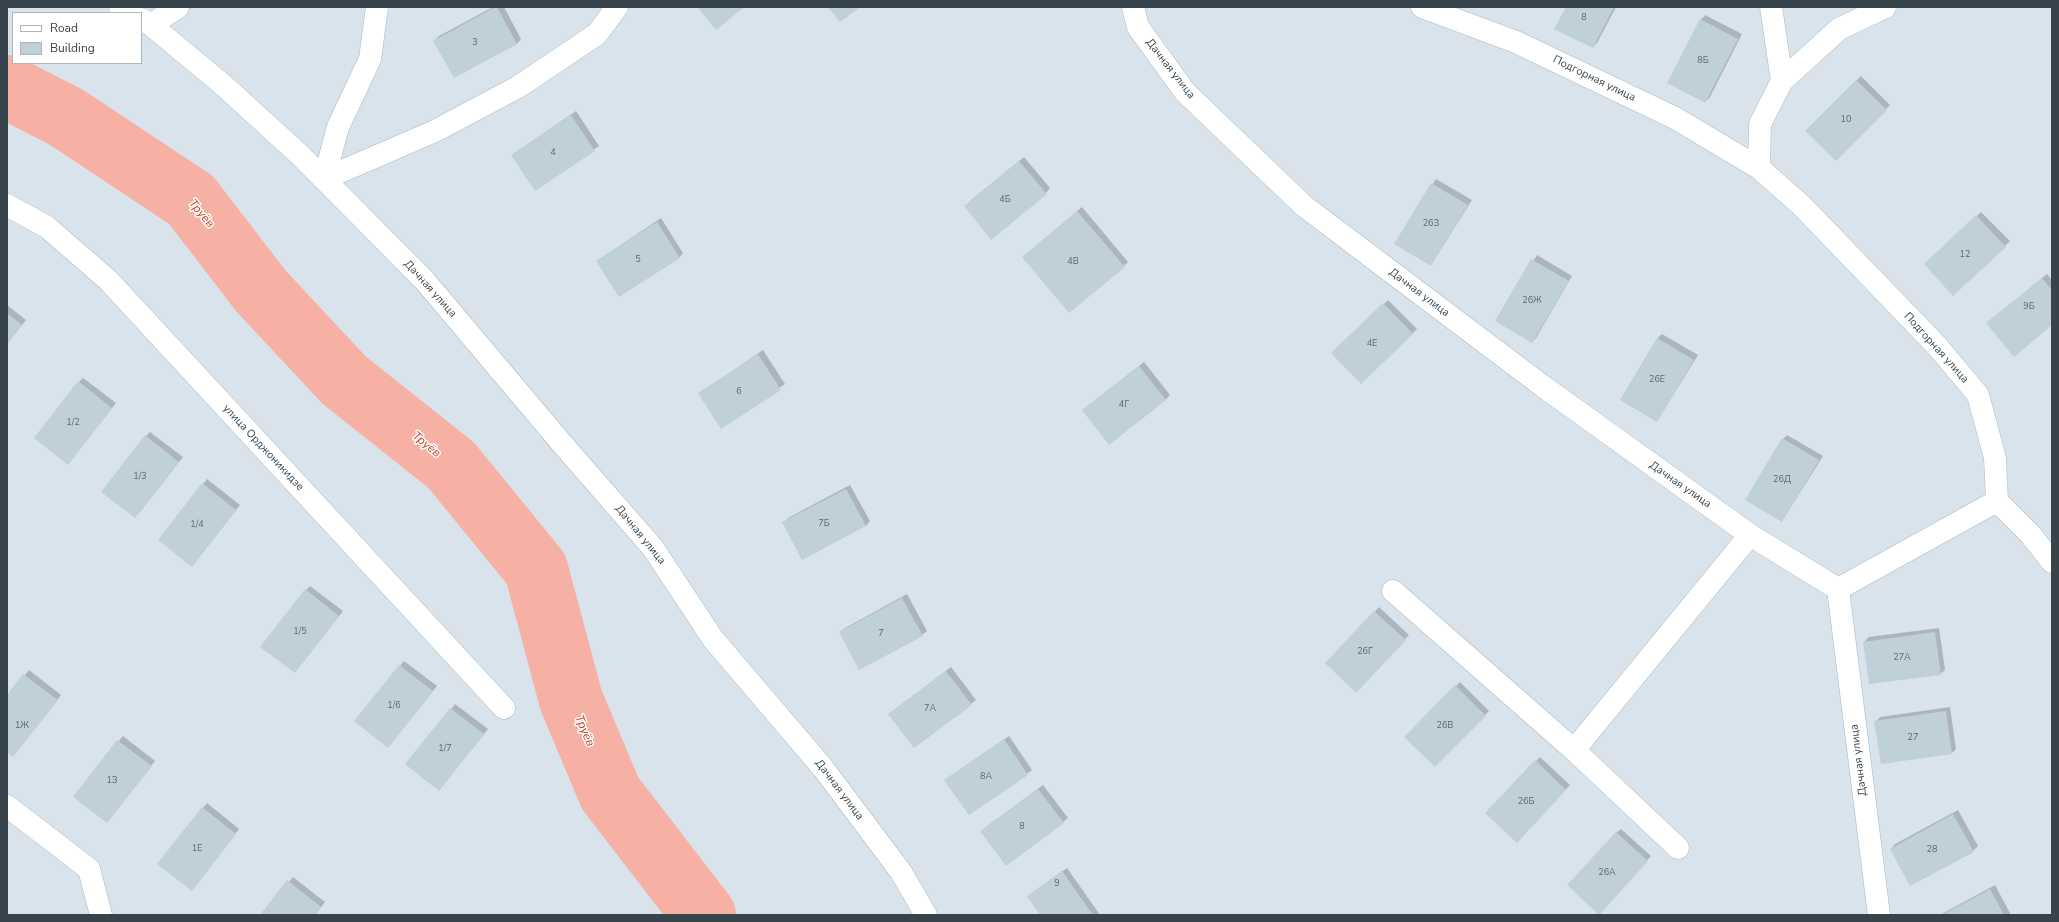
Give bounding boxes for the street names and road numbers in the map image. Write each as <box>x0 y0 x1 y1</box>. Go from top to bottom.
street label: Дачная улица <box>1143 36 1197 102</box>
street label: Подгорная улица <box>1550 53 1638 105</box>
street label: Дачная улица <box>401 258 459 320</box>
street label: Дачная улица <box>1386 266 1452 320</box>
street label: Подгорная улица <box>1901 310 1971 386</box>
street label: улица Орджоникидзе <box>220 402 306 494</box>
street label: Дачная улица <box>1647 459 1713 511</box>
street label: Дачная улица <box>612 503 668 567</box>
street label: Дачная улица <box>1848 723 1870 797</box>
street label: Дачная улица <box>812 757 866 823</box>

